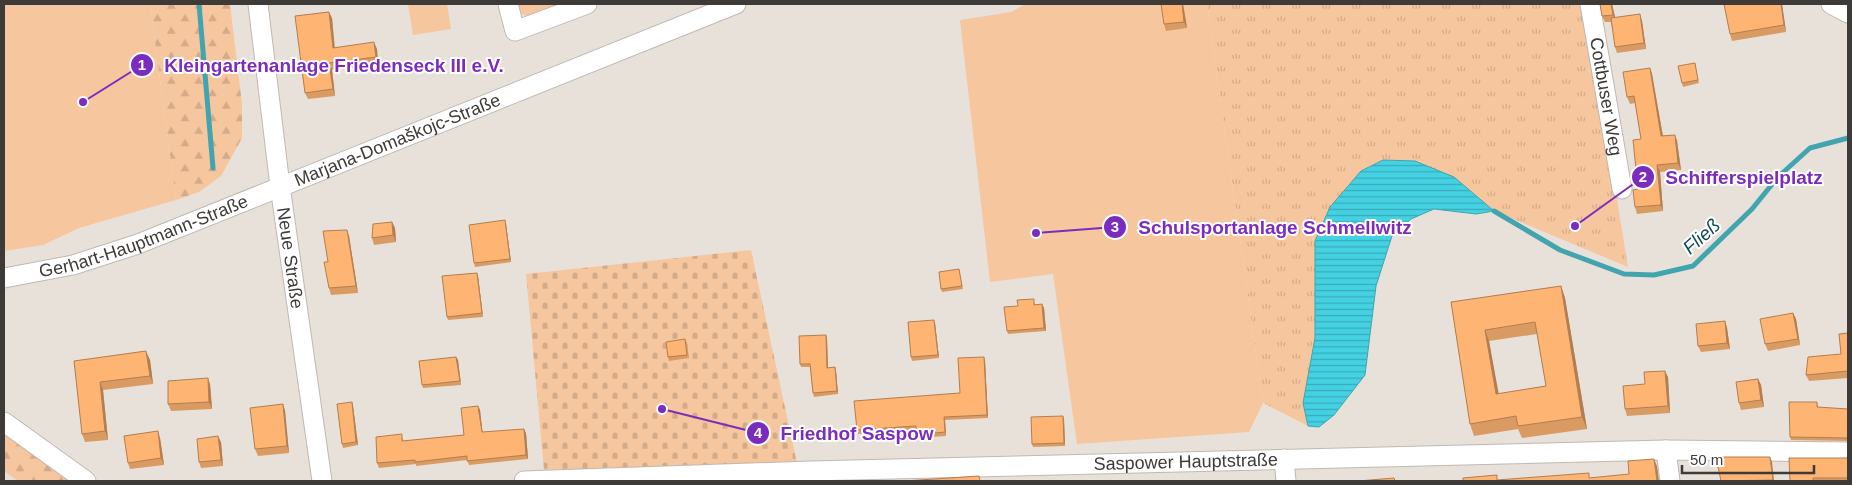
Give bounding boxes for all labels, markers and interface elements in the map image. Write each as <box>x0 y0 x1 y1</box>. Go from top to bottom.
street label: Cottbuser Weg <box>1586 36 1626 157</box>
callout: Kleingartenanlage Friedenseck III e.V. <box>129 48 513 82</box>
text: Kleingartenanlage Friedenseck III e.V. <box>164 55 504 76</box>
text: 1 <box>138 56 146 73</box>
street label: Marjana-Domaškojc-Straße <box>291 90 503 190</box>
callout: Schifferspielplatz <box>1630 160 1833 194</box>
text: Schifferspielplatz <box>1665 167 1823 188</box>
text: 2 <box>1639 168 1647 185</box>
street label: Gerhart-Hauptmann-Straße <box>37 191 251 281</box>
street label: Neue Straße <box>273 206 307 310</box>
callout: Schulsportanlage Schmellwitz <box>1103 210 1421 244</box>
water label: Fließ <box>1679 214 1724 258</box>
text: Schulsportanlage Schmellwitz <box>1138 217 1412 238</box>
text: 3 <box>1111 218 1119 235</box>
callout: Friedhof Saspow <box>746 416 944 450</box>
text: Friedhof Saspow <box>780 423 934 444</box>
text: 4 <box>754 424 763 441</box>
scale bar <box>1682 442 1814 474</box>
street label: Saspower Hauptstraße <box>1093 450 1278 474</box>
text: 50 m <box>1690 451 1723 468</box>

